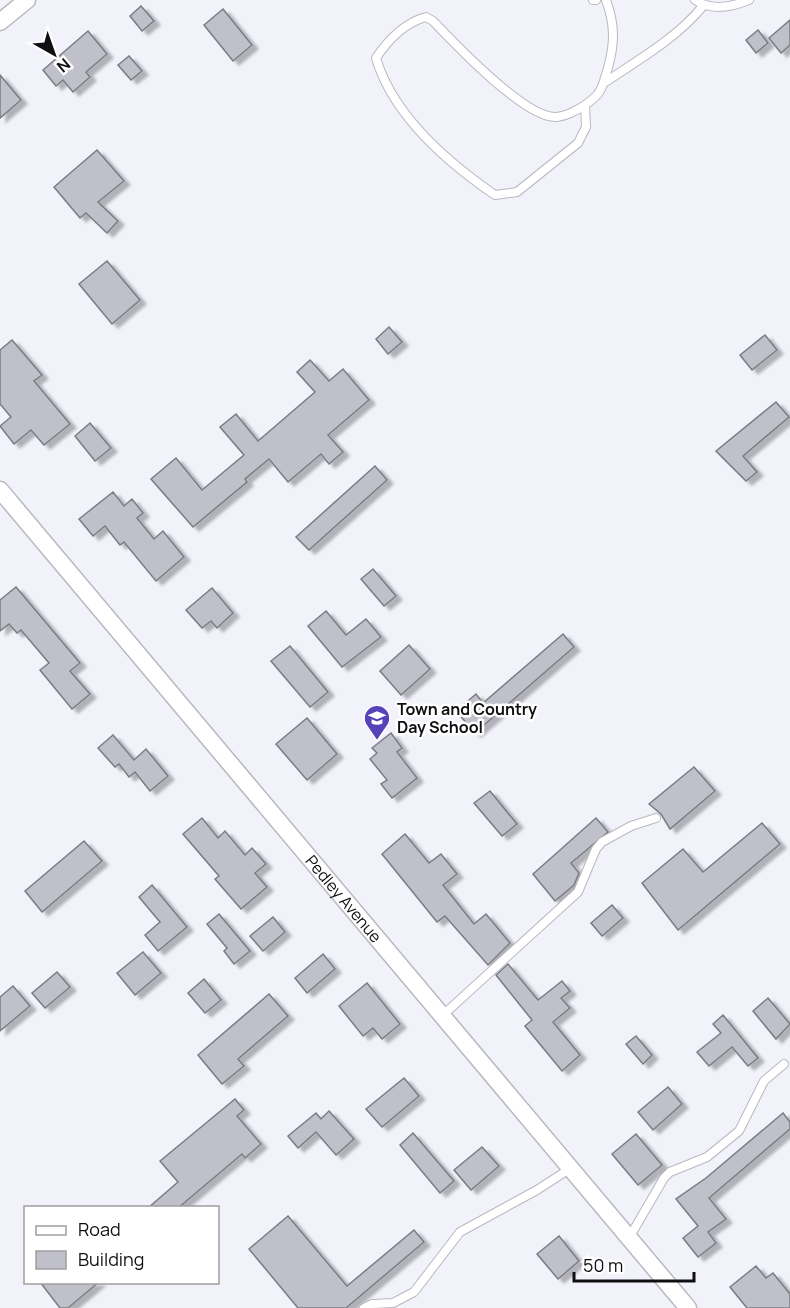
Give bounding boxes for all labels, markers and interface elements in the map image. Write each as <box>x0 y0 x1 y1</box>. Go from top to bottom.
north arrow <box>24 24 84 84</box>
text: N <box>52 53 75 78</box>
place label: Town and Country Day School <box>397 698 537 738</box>
school or university icon: Town and Country Day School <box>362 703 392 741</box>
street label: Pedley Avenue <box>301 850 387 947</box>
legend <box>24 1206 219 1284</box>
text: Road <box>78 1217 121 1241</box>
scale bar <box>574 1245 694 1283</box>
text: Building <box>78 1247 144 1271</box>
text: 50 m <box>583 1253 623 1277</box>

